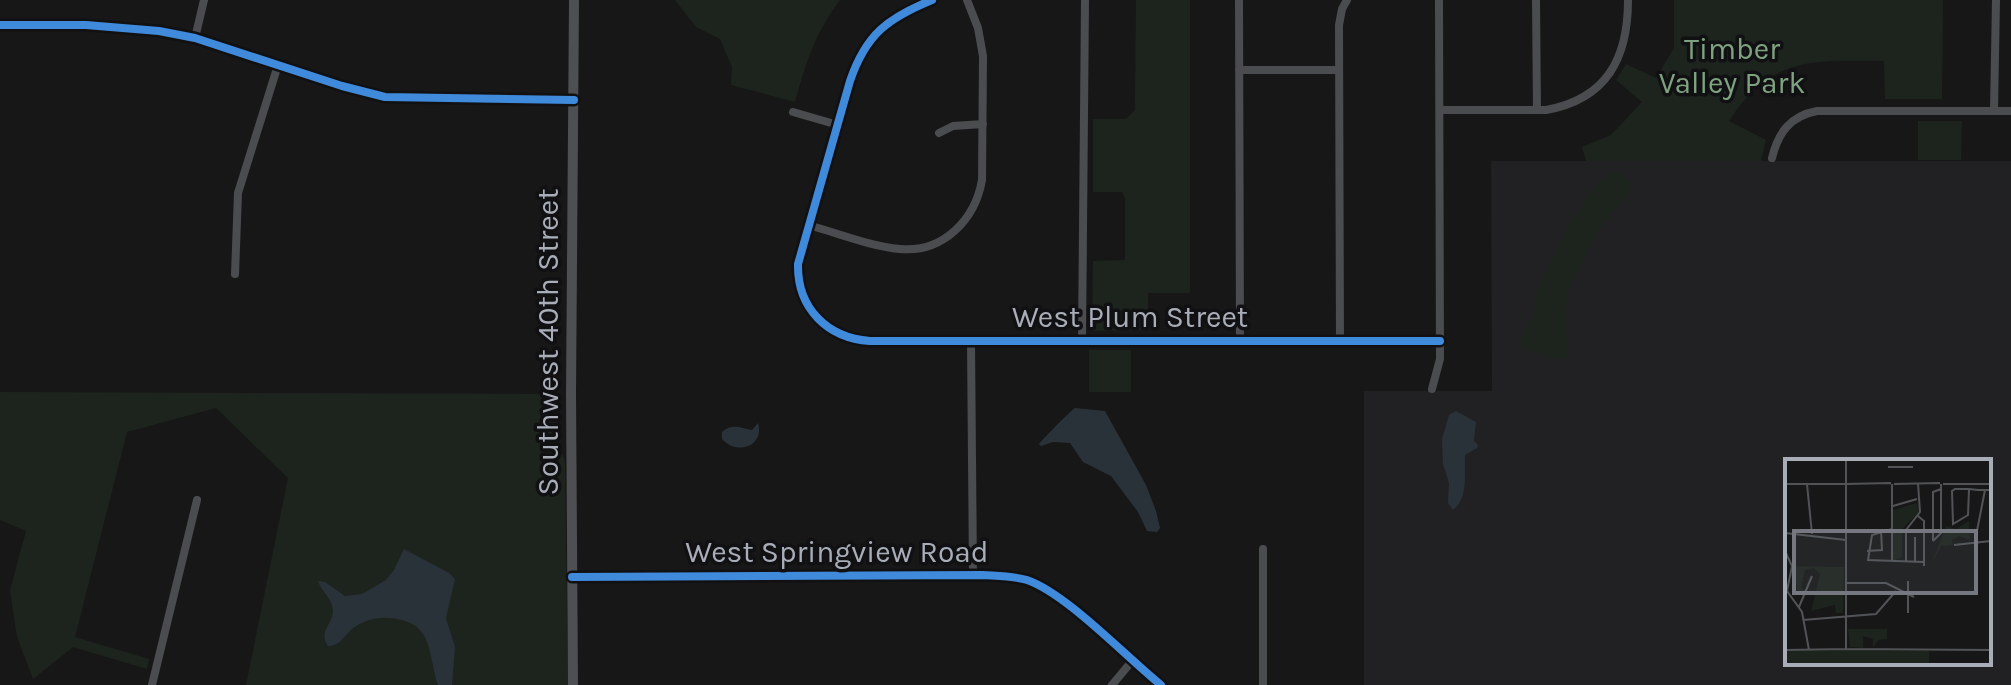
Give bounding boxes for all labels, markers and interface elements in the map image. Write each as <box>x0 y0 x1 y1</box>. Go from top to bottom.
park label: Timber Valley Park <box>1659 31 1805 101</box>
street label: Southwest 40th Street <box>530 189 566 495</box>
street label: West Plum Street <box>1012 299 1248 335</box>
inset map <box>1785 459 1991 665</box>
street label: West Springview Road <box>685 534 989 570</box>

